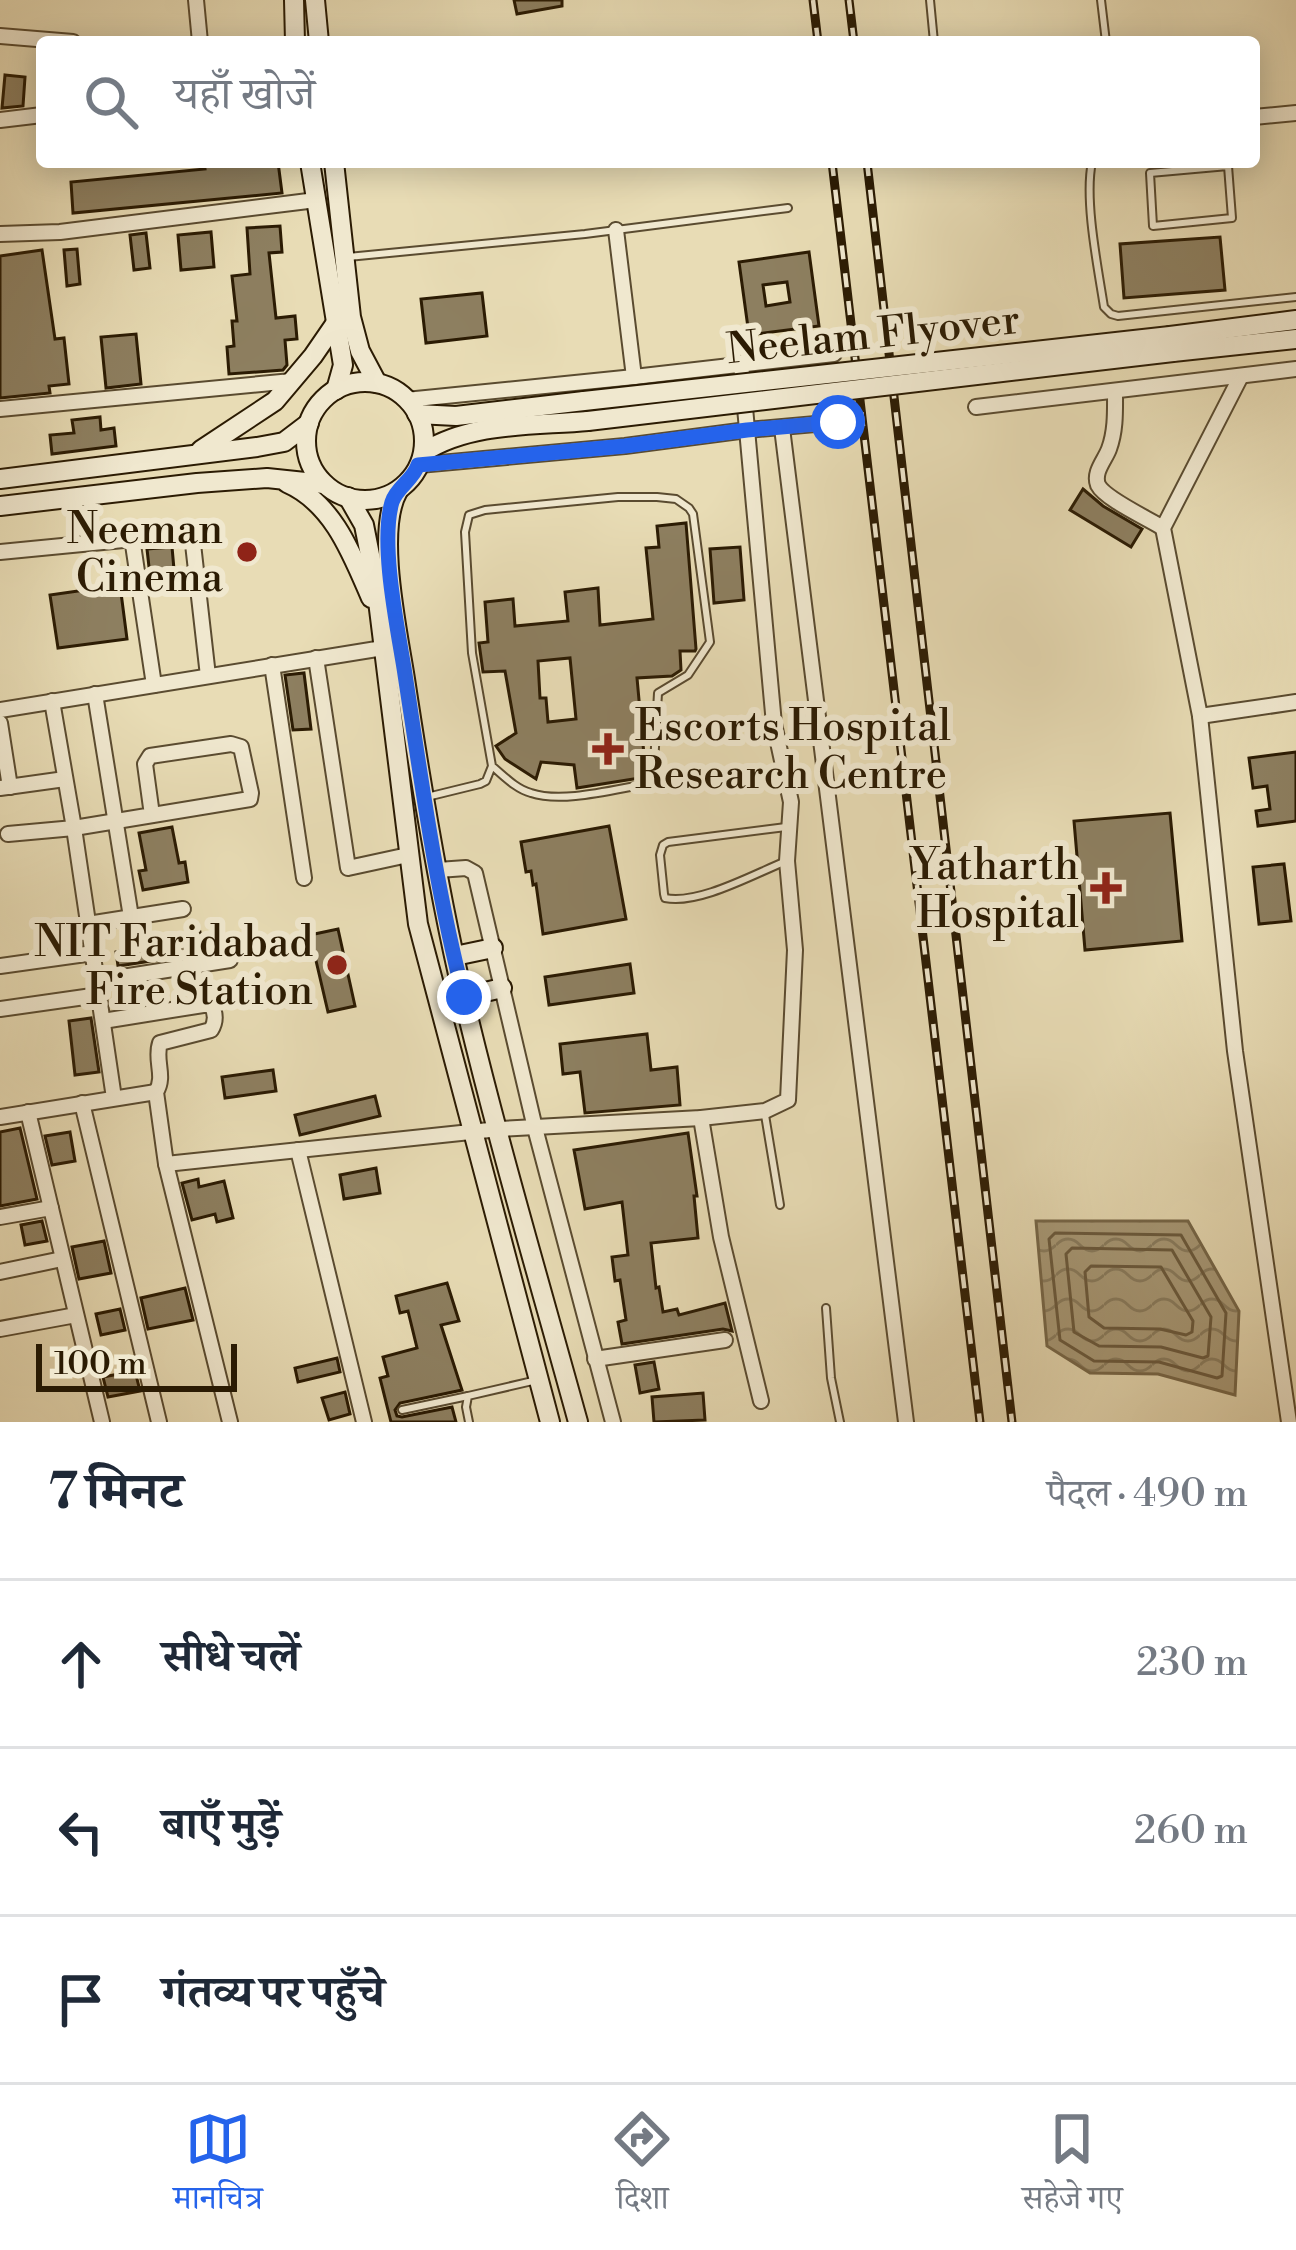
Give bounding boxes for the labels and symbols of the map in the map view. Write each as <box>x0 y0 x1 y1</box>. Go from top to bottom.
street label: Neelam Flyover <box>724 294 1023 378</box>
route start <box>811 395 865 449</box>
place label: Neeman Cinema <box>67 504 224 605</box>
marker: Neeman Cinema <box>234 539 260 565</box>
place label: Escorts Hospital Research Centre <box>635 701 951 802</box>
marker: Escorts Hospital Research Centre <box>592 733 624 765</box>
place label: Yatharth Hospital <box>909 840 1079 941</box>
marker: Yatharth Hospital <box>1090 872 1122 904</box>
place label: NIT Faridabad Fire Station <box>34 917 313 1018</box>
marker: NIT Faridabad Fire Station <box>324 952 350 978</box>
route end <box>437 970 491 1024</box>
scale bar <box>36 1338 237 1391</box>

